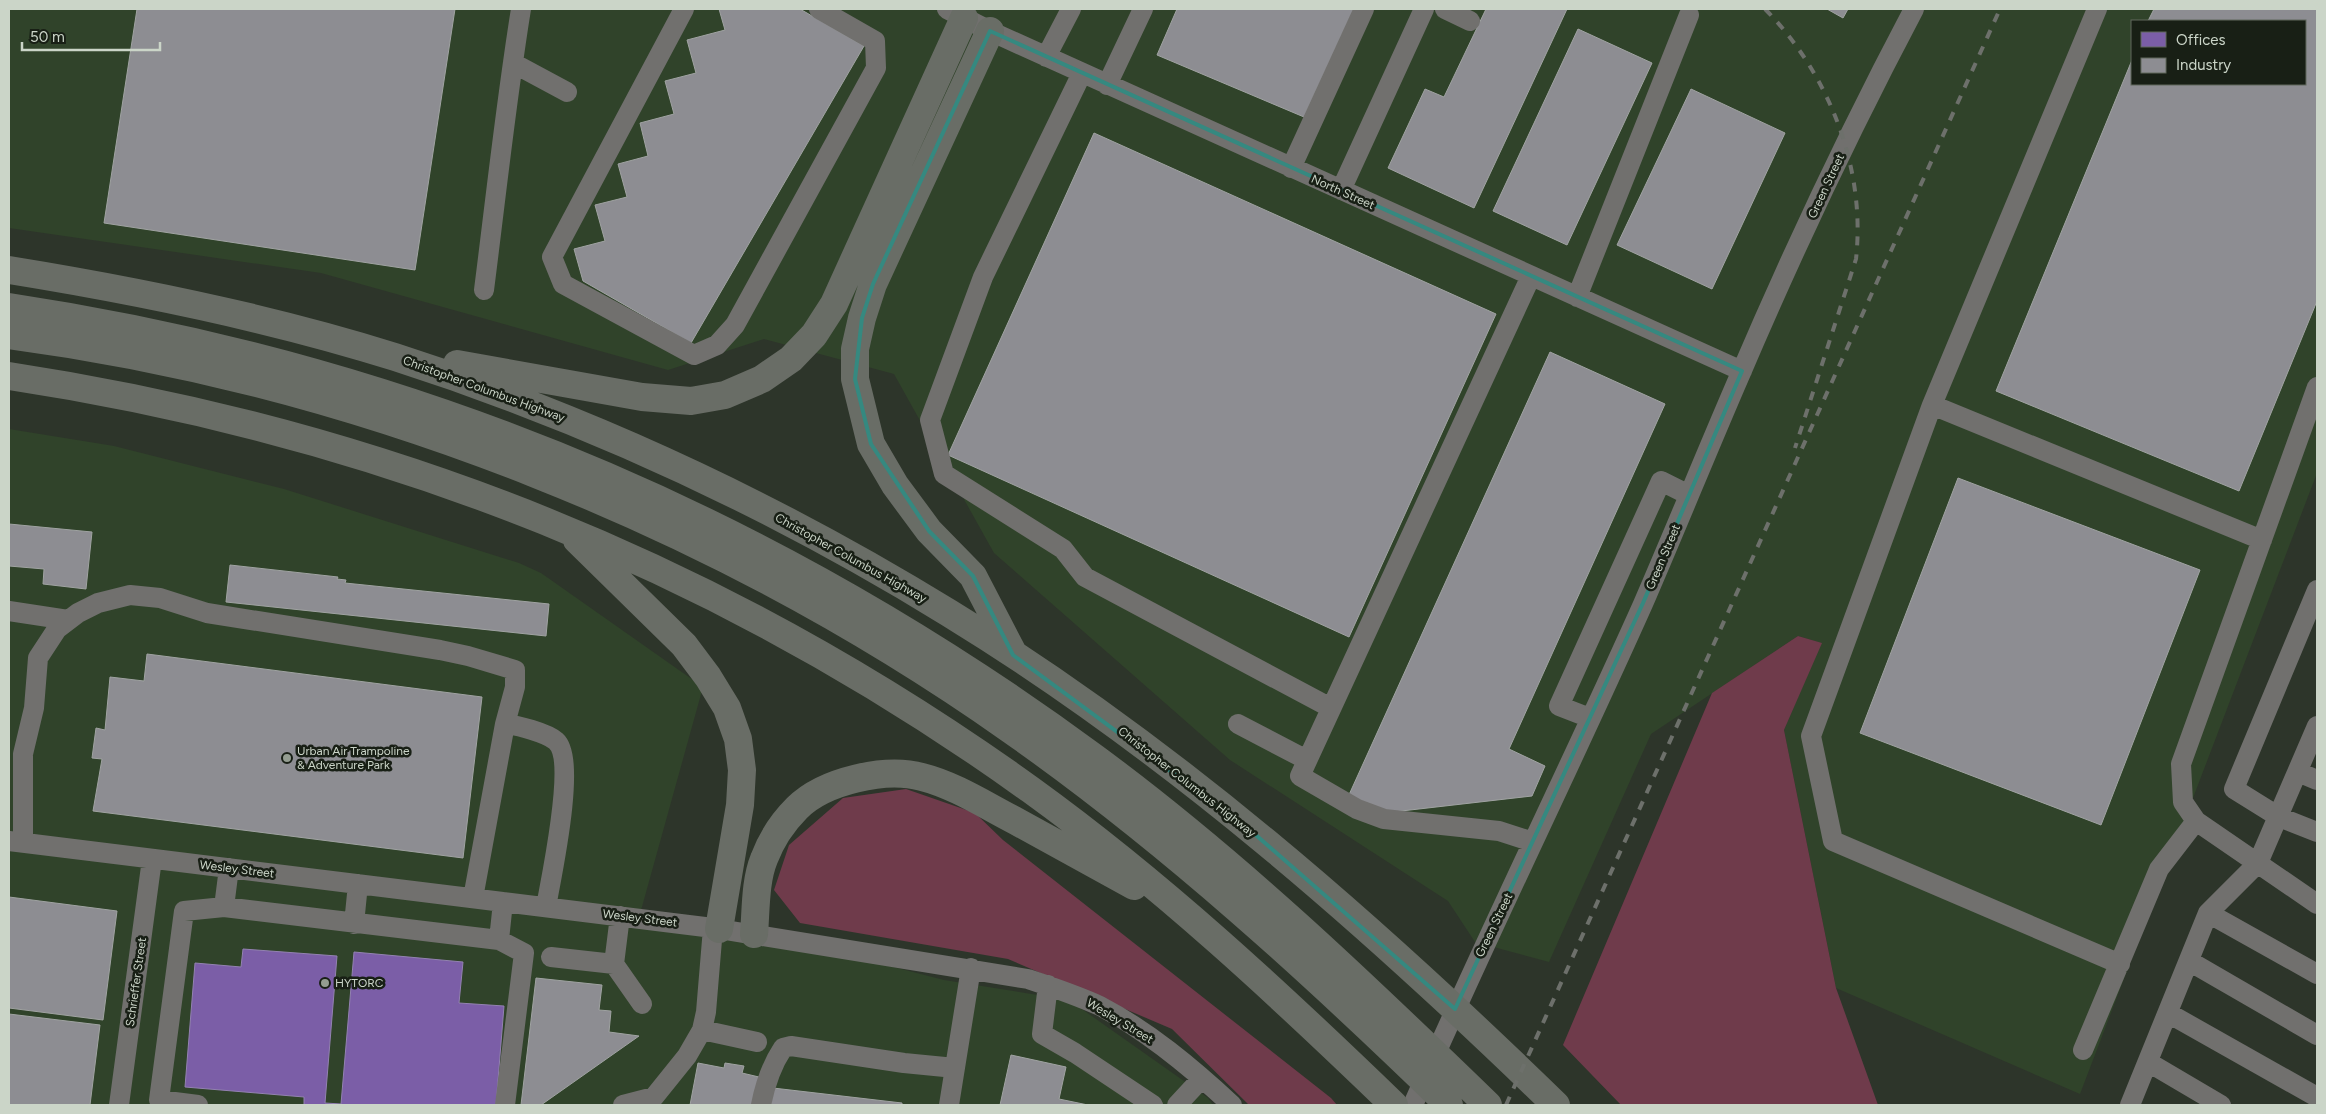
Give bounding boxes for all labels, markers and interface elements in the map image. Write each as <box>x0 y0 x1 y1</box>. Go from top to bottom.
scale bar <box>22 20 160 52</box>
legend <box>2131 20 2306 85</box>
text: 50 m <box>30 28 65 46</box>
text: Offices <box>2176 31 2226 49</box>
text: Industry <box>2176 56 2231 74</box>
street label: Green Street <box>1805 151 1847 220</box>
street label: North Street <box>1309 172 1377 212</box>
street label: Christopher Columbus Highway <box>401 353 567 425</box>
street label: Christopher Columbus Highway <box>773 510 930 606</box>
street label: Green Street <box>1643 522 1683 592</box>
street label: Christopher Columbus Highway <box>1115 724 1259 841</box>
place label: Urban Air Trampoline & Adventure Park <box>297 744 410 772</box>
marker: Urban Air Trampoline & Adventure Park <box>281 752 293 764</box>
street label: Wesley Street <box>199 857 276 881</box>
street label: Green Street <box>1472 890 1516 959</box>
street label: Wesley Street <box>602 906 679 930</box>
street label: Schrieffer Street <box>123 936 149 1028</box>
place label: HYTORC <box>335 976 384 990</box>
marker: HYTORC <box>319 977 331 989</box>
street label: Wesley Street <box>1084 996 1156 1047</box>

